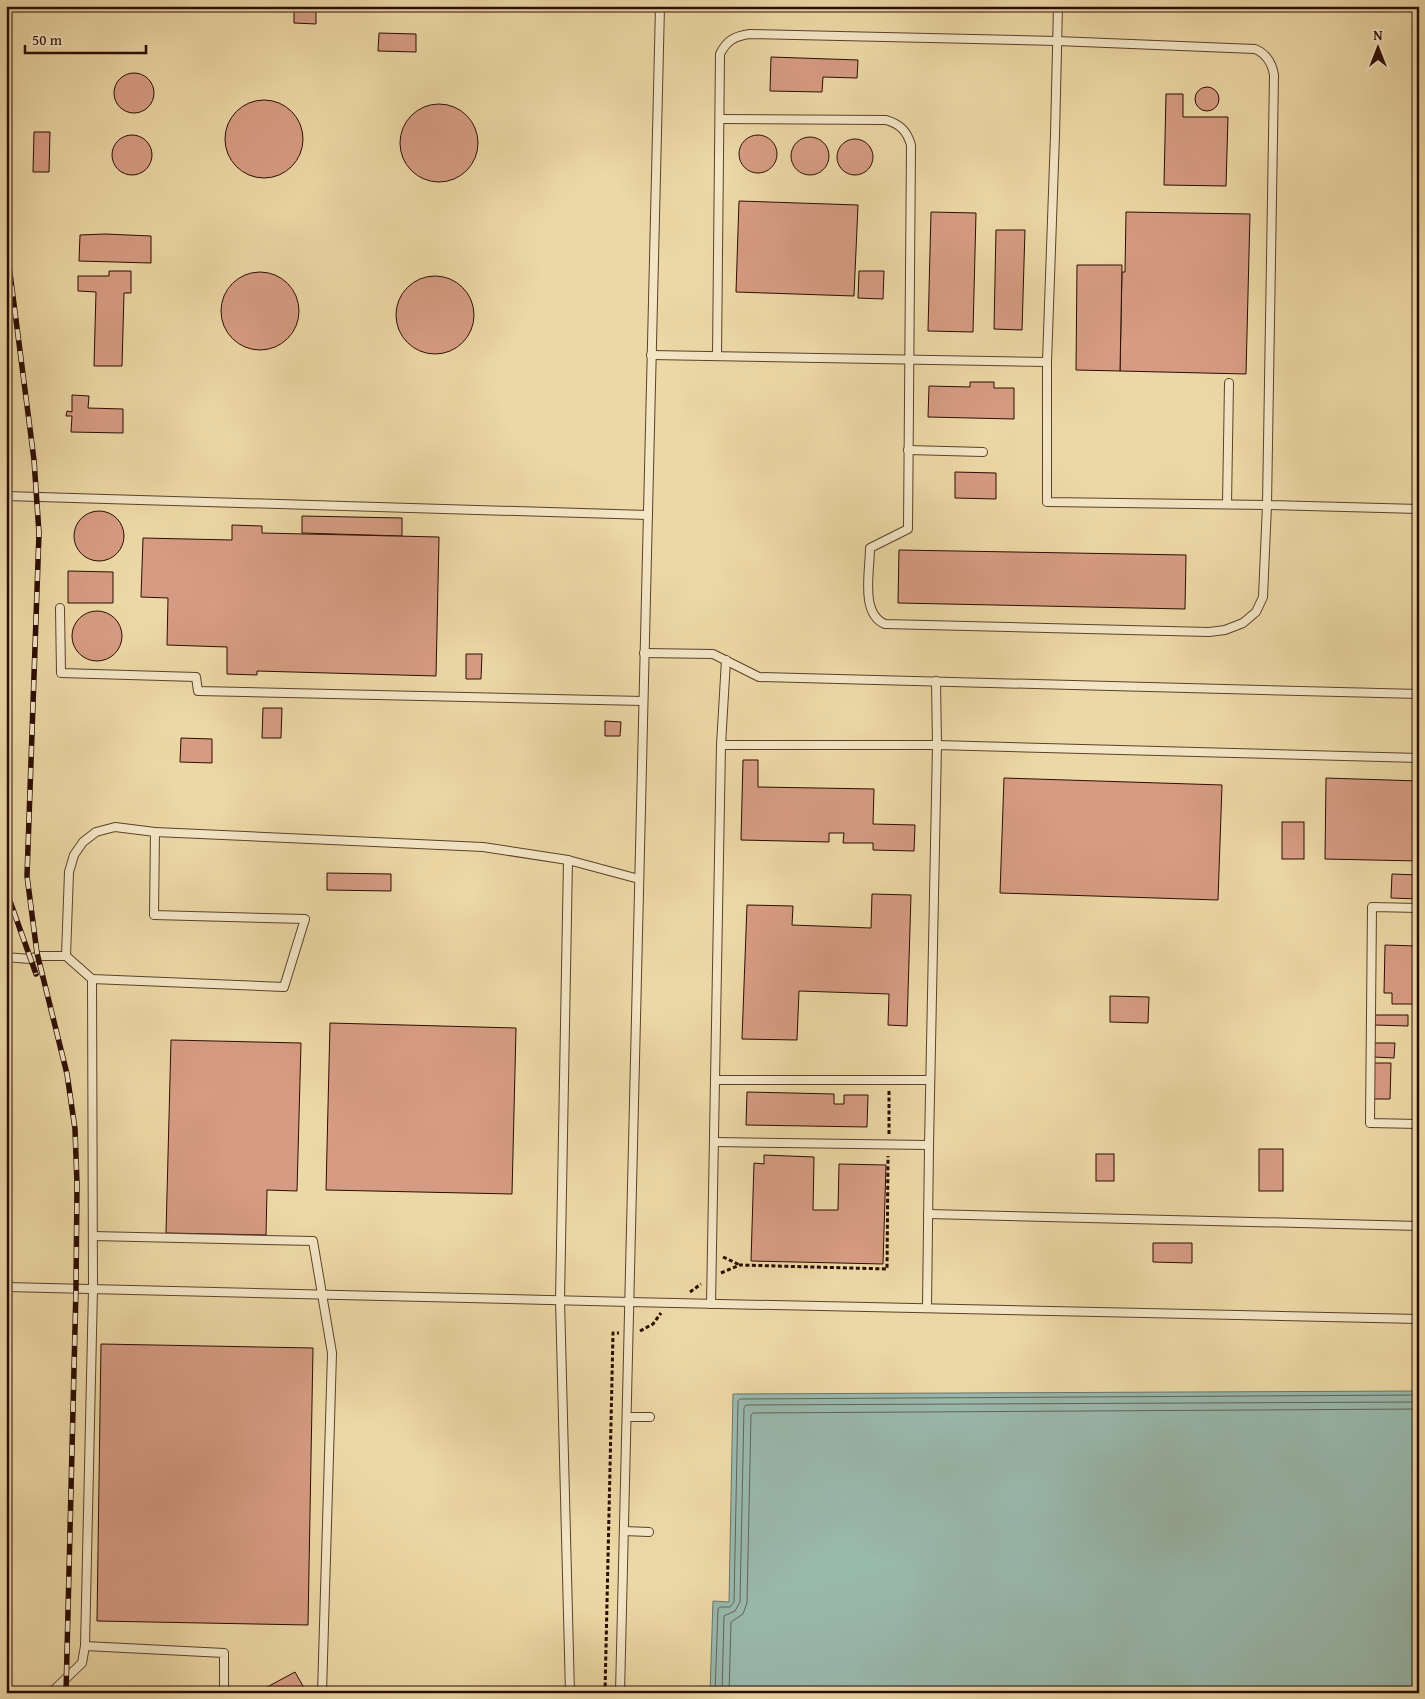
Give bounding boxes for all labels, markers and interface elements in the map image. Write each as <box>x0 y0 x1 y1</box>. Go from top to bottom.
scale bar <box>25 22 146 54</box>
north arrow <box>1352 22 1402 72</box>
text: N <box>1373 25 1383 45</box>
text: 50 m <box>32 29 63 50</box>

